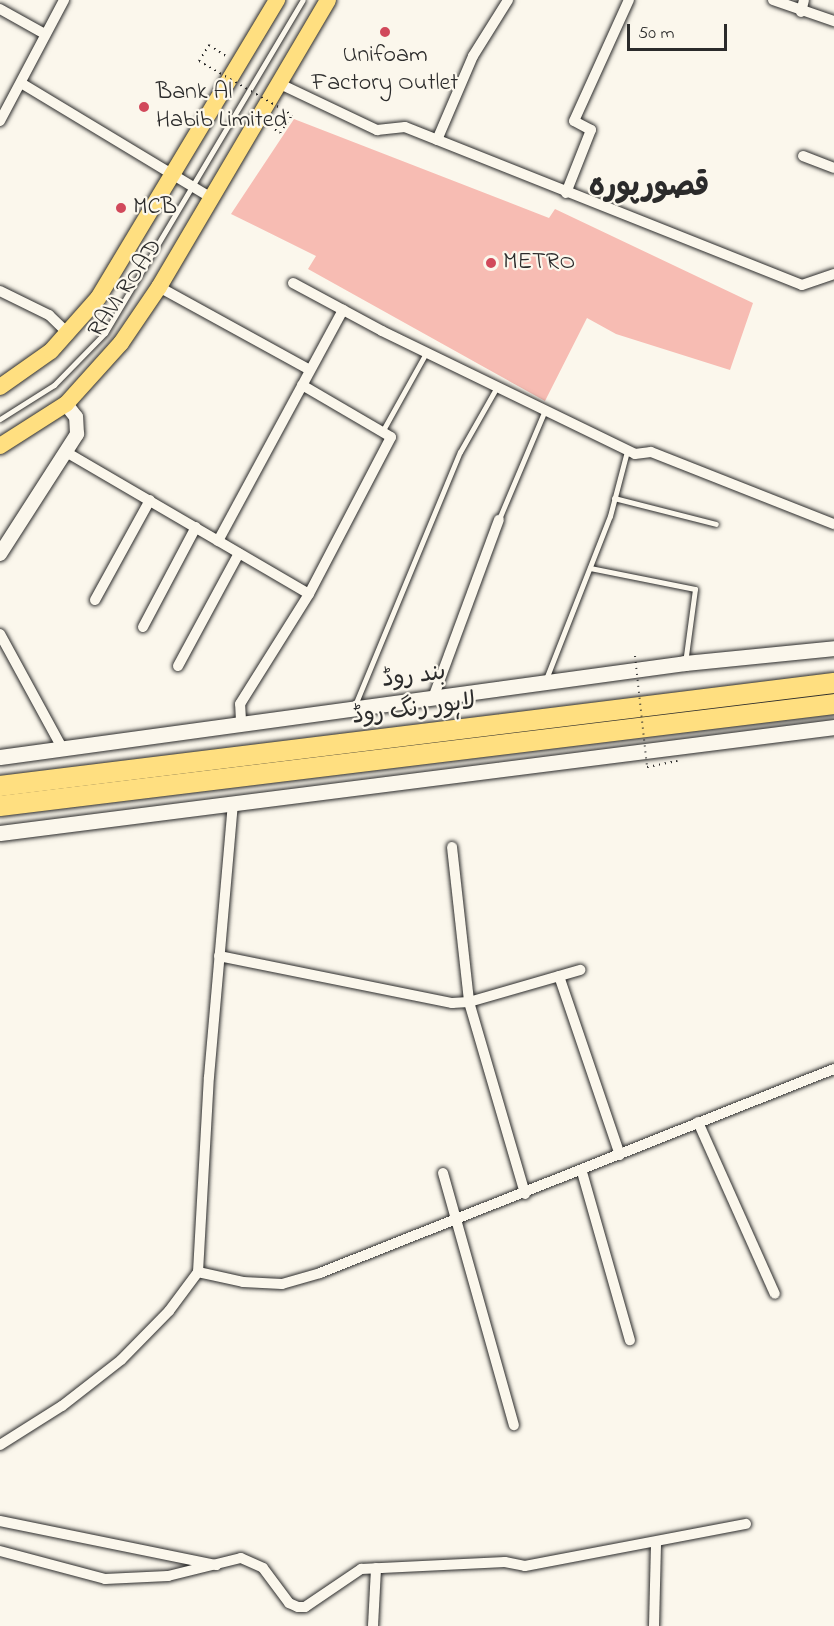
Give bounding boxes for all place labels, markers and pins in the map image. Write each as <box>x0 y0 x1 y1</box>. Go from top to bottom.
marker: Unifoam Factory Outlet <box>378 25 392 39</box>
place label: Unifoam Factory Outlet <box>312 42 458 98</box>
place label: Bank Al Habib Limited <box>156 79 287 135</box>
marker: Bank Al Habib Limited <box>137 100 151 114</box>
place label: MCB <box>133 194 177 222</box>
marker: MCB <box>114 201 128 215</box>
place label: METRO <box>503 249 575 277</box>
marker: METRO <box>484 256 498 270</box>

